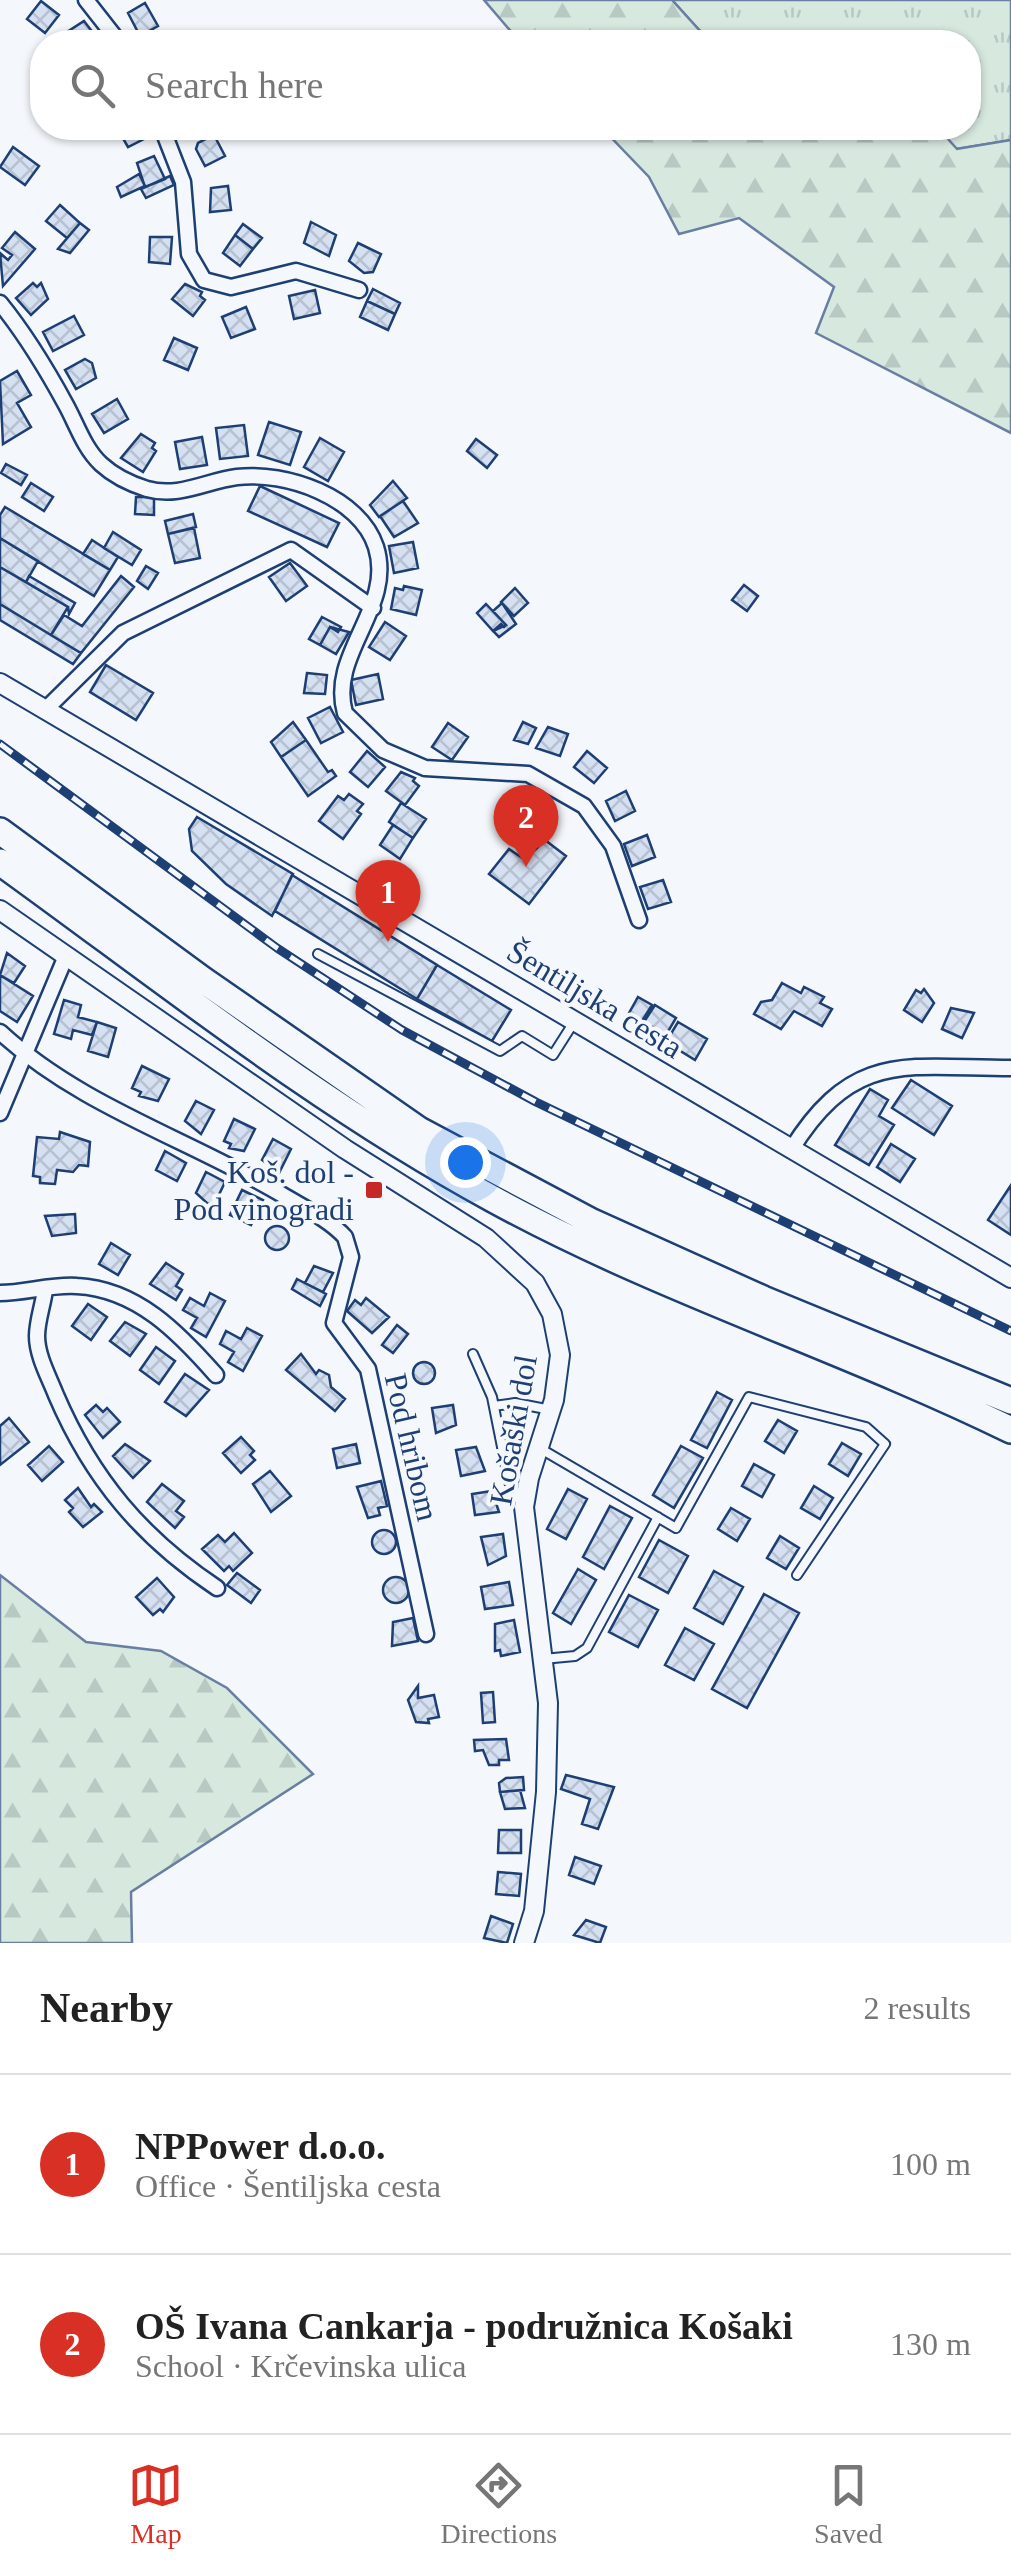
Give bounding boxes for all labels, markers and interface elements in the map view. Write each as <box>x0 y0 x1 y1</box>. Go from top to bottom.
search box <box>30 30 981 140</box>
icon: search <box>65 58 120 113</box>
text: Search here <box>145 64 323 106</box>
pin: 2 <box>494 784 558 867</box>
pin: 1 <box>356 860 420 942</box>
street label: Šentiljska cesta <box>501 933 689 1065</box>
your location <box>440 1137 491 1188</box>
place label: Koš. dol - Pod vinogradi <box>174 1154 354 1227</box>
marker: Koš. dol - Pod vinogradi <box>363 1179 385 1201</box>
street label: Košaški dol <box>482 1352 544 1508</box>
street label: Pod hribom <box>378 1370 446 1524</box>
text: Nearby <box>40 1985 173 2031</box>
text: 2 results <box>863 1990 971 2026</box>
text: NPPower d.o.o. <box>135 2125 386 2167</box>
text: 1 <box>65 2146 81 2182</box>
text: 100 m <box>890 2146 971 2182</box>
text: Office · Šentiljska cesta <box>135 2168 441 2204</box>
text: OŠ Ivana Cankarja - podružnica Košaki <box>135 2305 793 2347</box>
text: 2 <box>65 2326 81 2362</box>
text: 130 m <box>890 2326 971 2362</box>
text: School · Krčevinska ulica <box>135 2348 466 2384</box>
tab: Map <box>128 2458 183 2550</box>
tab: Directions <box>440 2458 557 2550</box>
tab: Saved <box>814 2458 883 2550</box>

